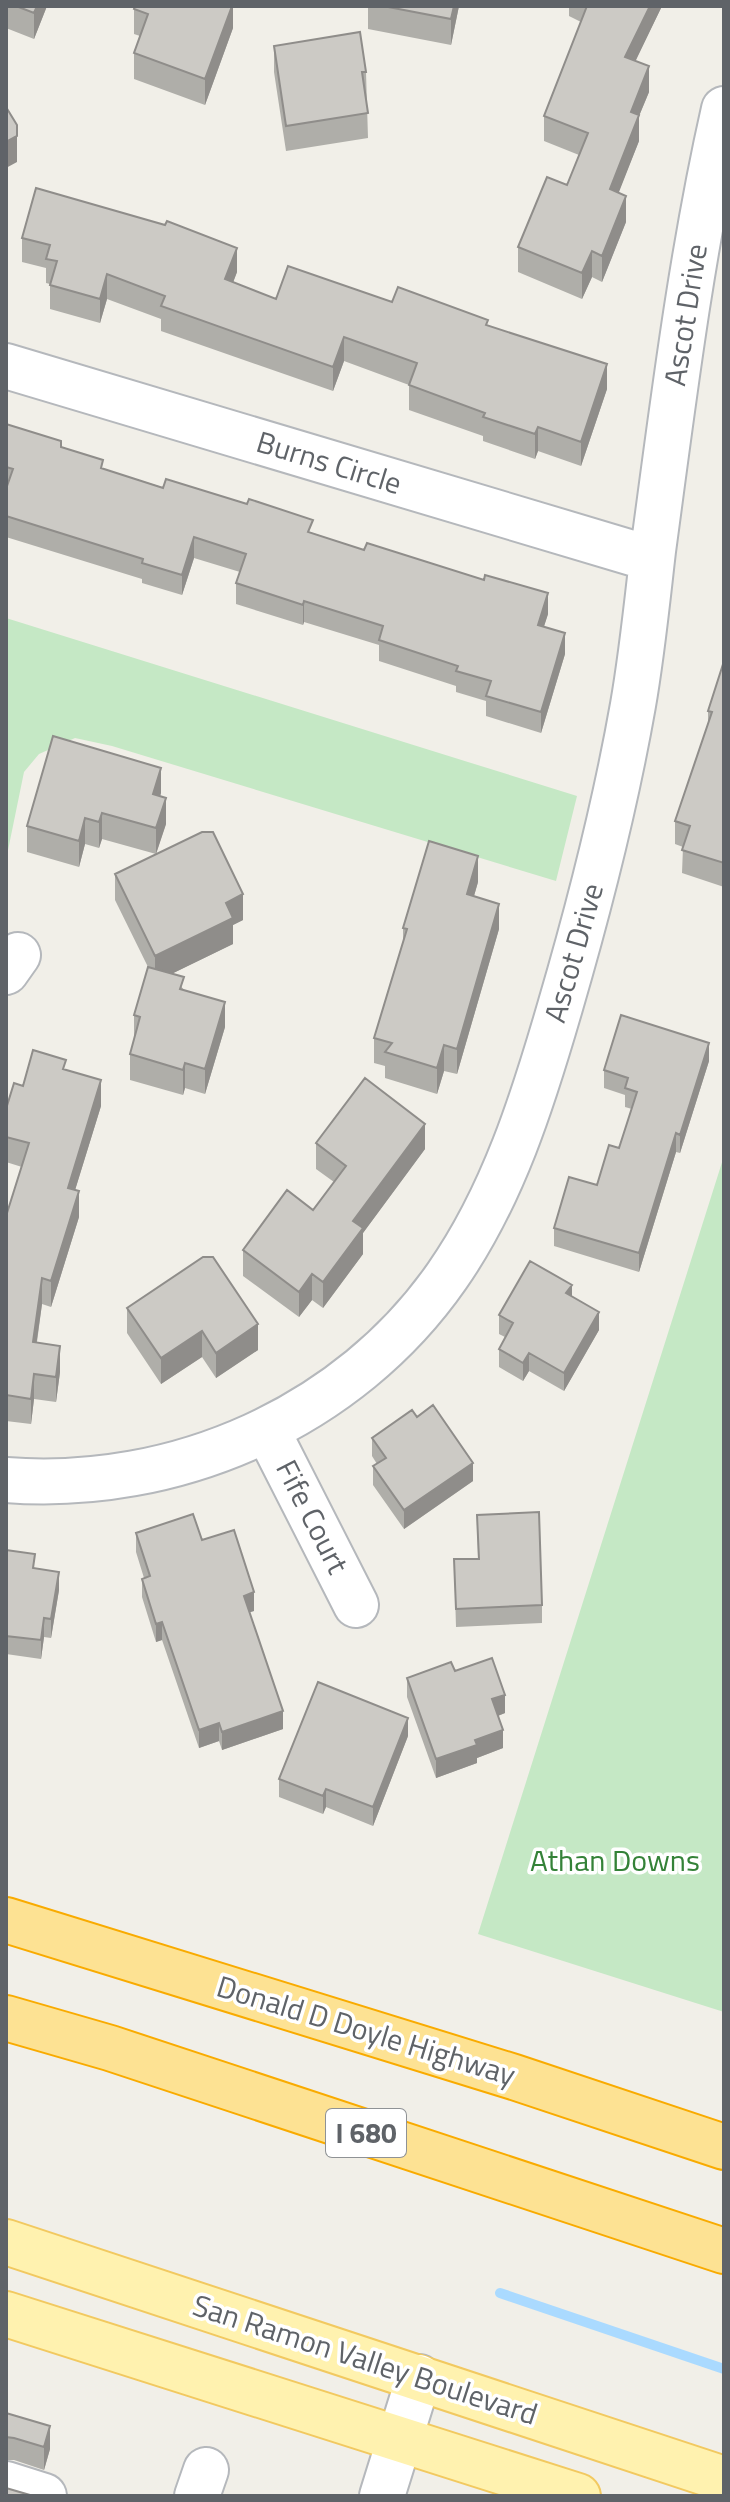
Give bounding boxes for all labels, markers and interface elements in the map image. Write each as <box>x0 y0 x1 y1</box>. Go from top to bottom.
street label: Ascot Drive <box>651 241 719 389</box>
street label: Burns Circle <box>251 418 408 506</box>
street label: Ascot Drive <box>531 878 615 1028</box>
street label: Fife Court <box>265 1452 361 1582</box>
park label: Athan Downs <box>530 1837 700 1883</box>
street label: Donald D Doyle Highway <box>211 1963 521 2097</box>
road number: I 680 <box>326 2109 406 2157</box>
street label: San Ramon Valley Boulevard <box>187 2282 544 2437</box>

